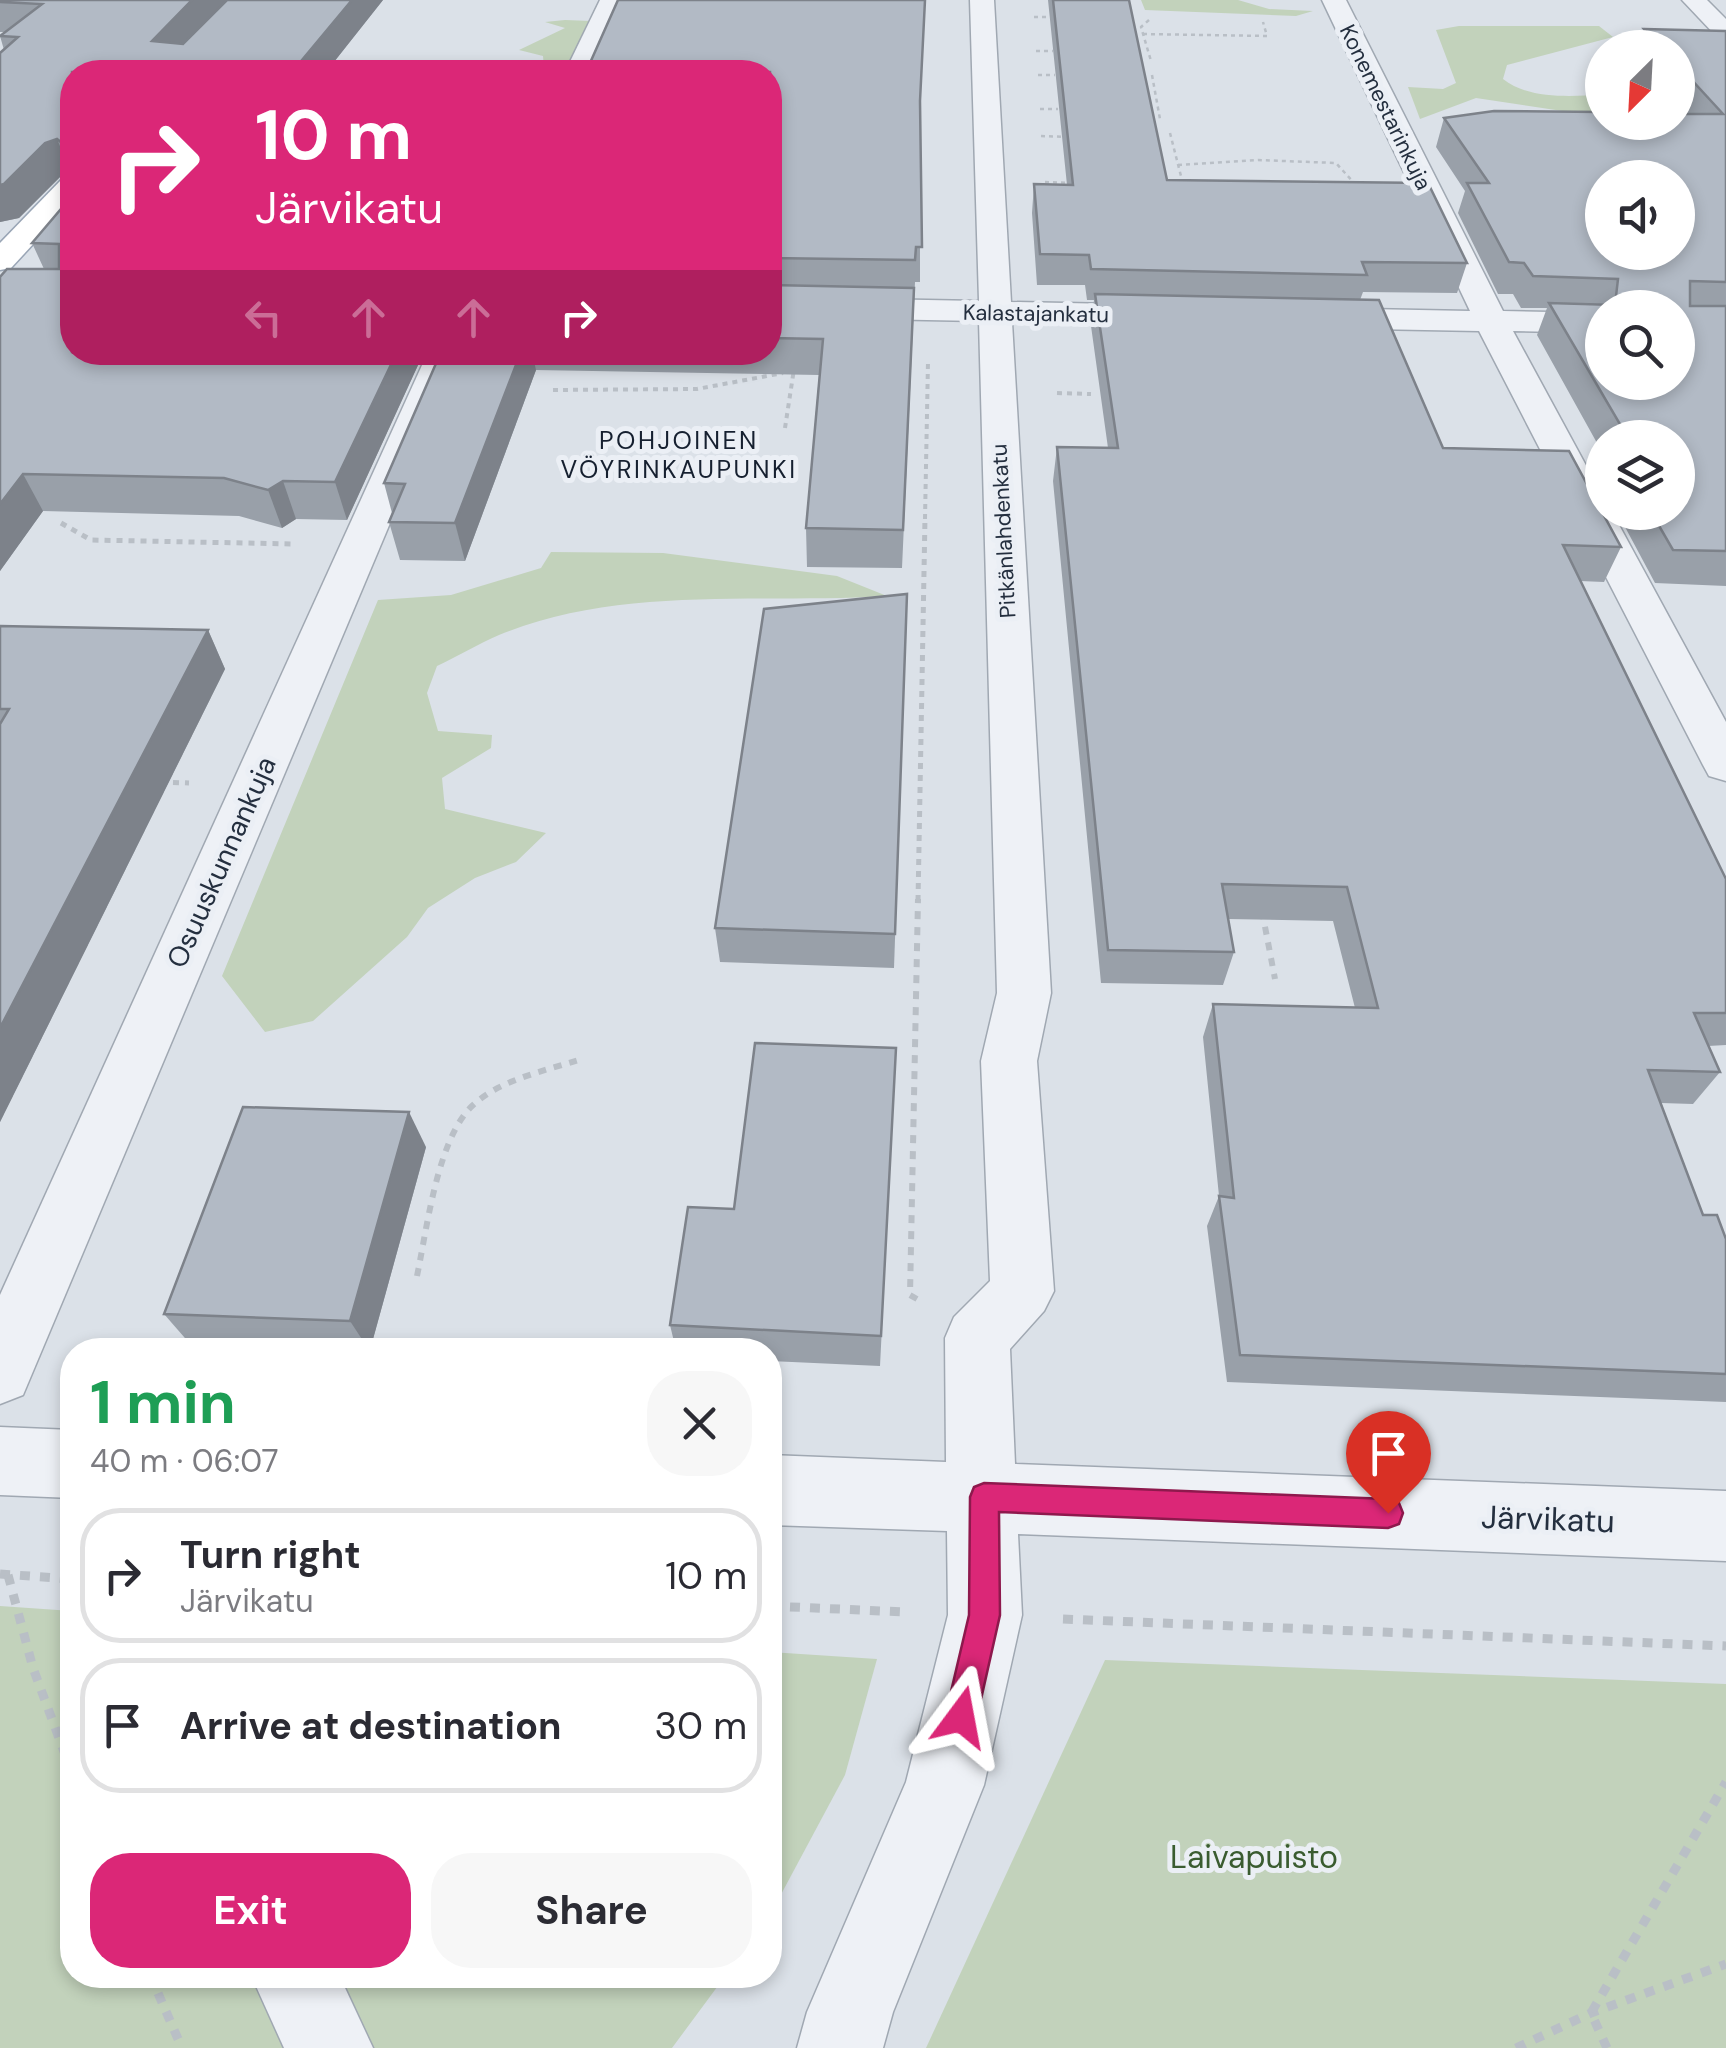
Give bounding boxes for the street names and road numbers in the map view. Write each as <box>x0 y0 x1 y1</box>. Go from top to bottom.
street label: Konemestarinkuja <box>1333 20 1438 195</box>
street label: Kalastajankatu <box>963 298 1109 329</box>
street label: Pitkänlahdenkatu <box>984 443 1023 619</box>
street label: Osuuskunnankuja <box>158 751 285 974</box>
street label: Järvikatu <box>1480 1496 1616 1542</box>

